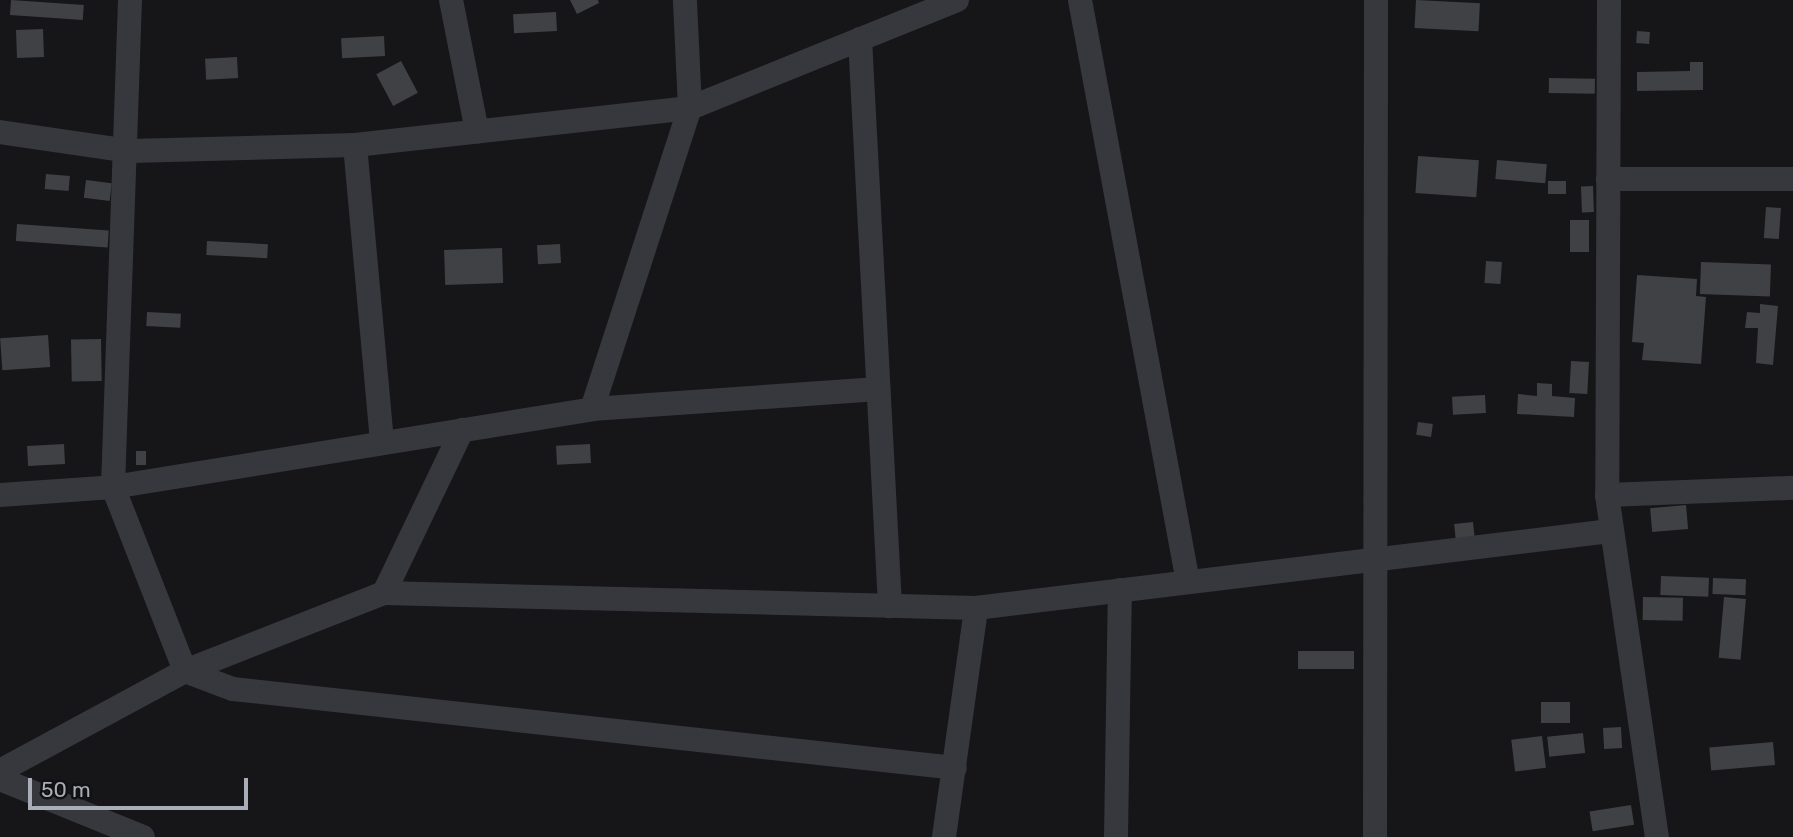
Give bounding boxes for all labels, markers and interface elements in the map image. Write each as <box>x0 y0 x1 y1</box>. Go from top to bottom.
scale bar <box>32 764 252 808</box>
text: 50 m <box>41 777 91 802</box>

